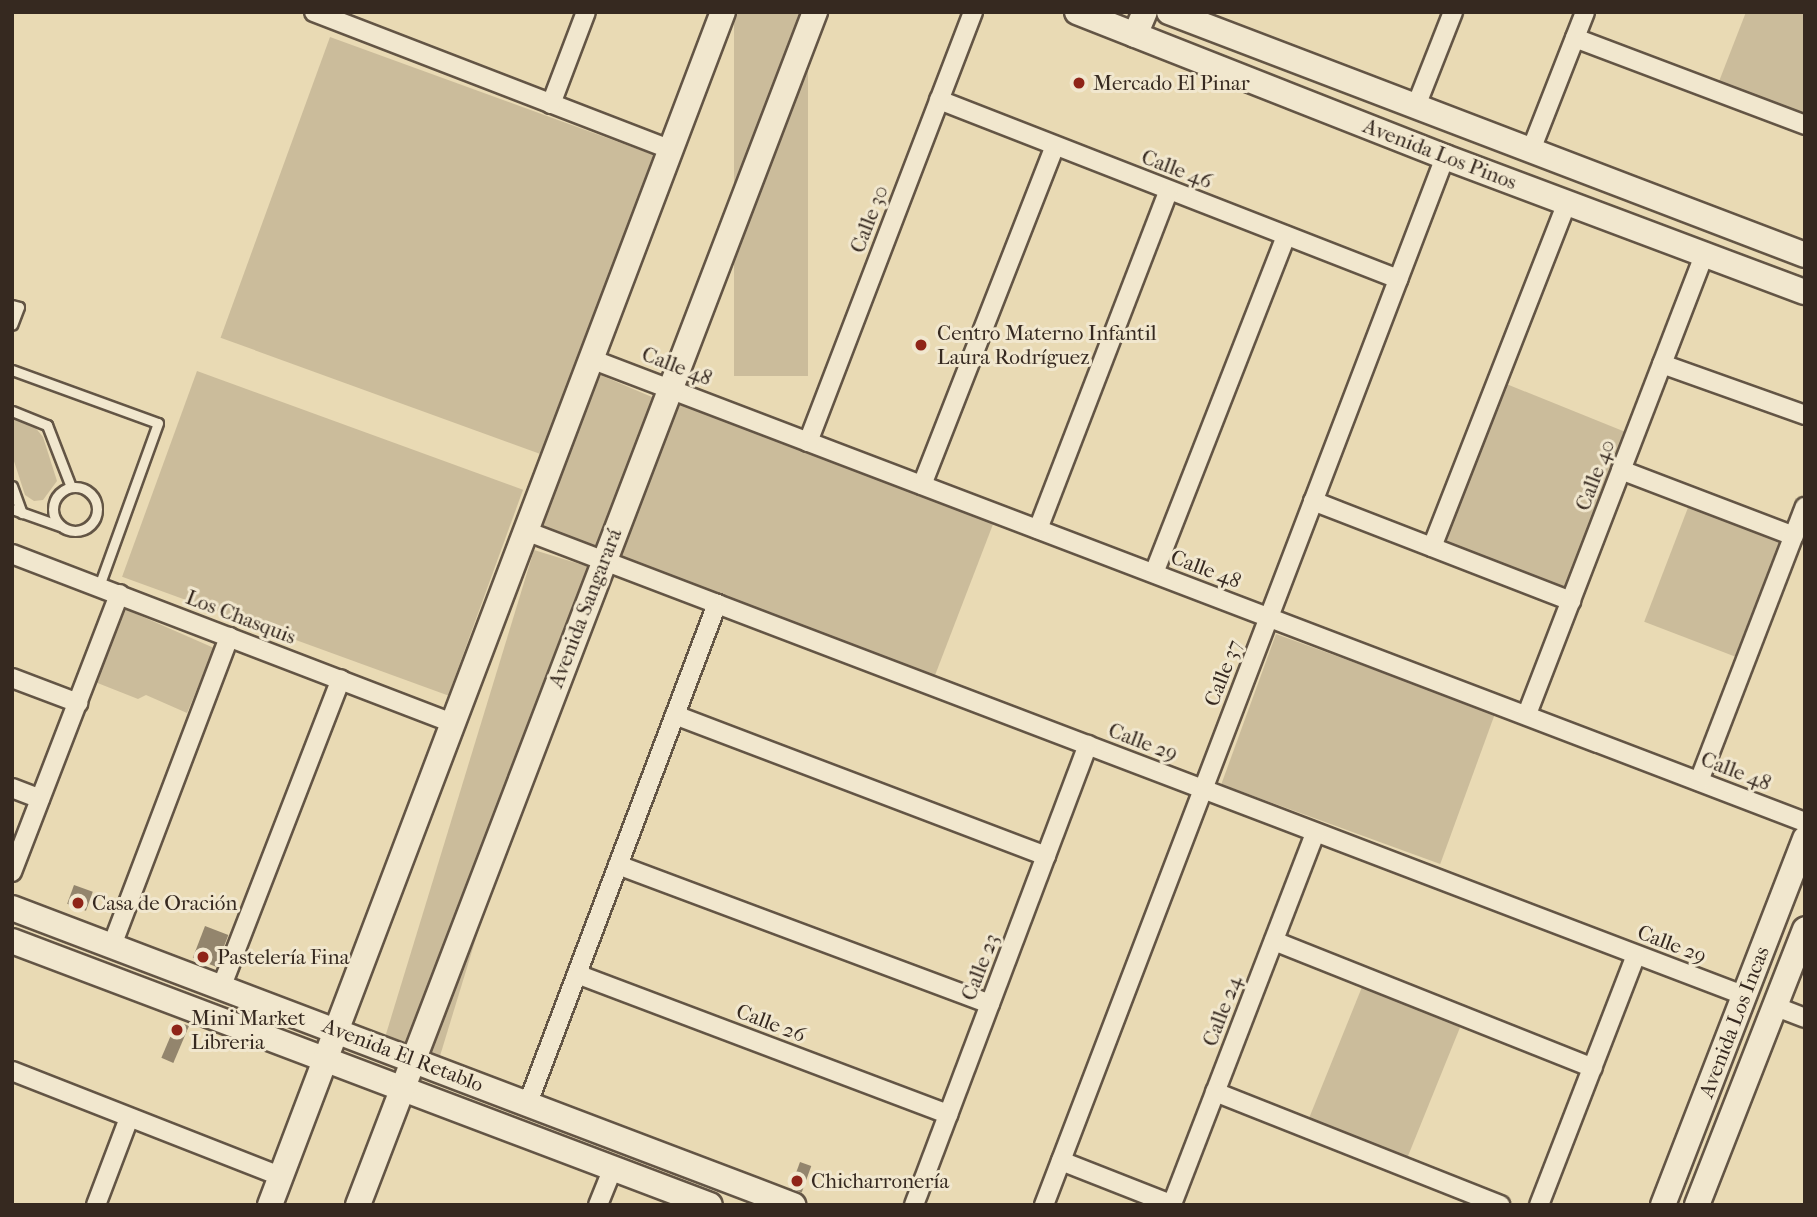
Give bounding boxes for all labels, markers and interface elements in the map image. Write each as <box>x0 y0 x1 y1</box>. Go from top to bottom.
place label: Mercado El Pinar <box>1093 70 1250 96</box>
marker: Mercado El Pinar <box>1071 75 1087 91</box>
street label: Avenida Los Pinos <box>1360 113 1520 195</box>
street label: Calle 46 <box>1138 144 1216 194</box>
street label: Calle 30 <box>845 182 893 256</box>
place label: Centro Materno Infantil Laura Rodríguez <box>937 320 1157 370</box>
marker: Centro Materno Infantil Laura Rodríguez <box>911 335 931 355</box>
street label: Calle 48 <box>638 341 716 391</box>
street label: Calle 40 <box>1570 436 1620 514</box>
street label: Avenida Sangarará <box>543 525 627 691</box>
street label: Calle 48 <box>1167 544 1245 594</box>
street label: Los Chasquis <box>182 584 300 650</box>
street label: Calle 37 <box>1199 636 1247 710</box>
street label: Calle 29 <box>1105 717 1181 767</box>
street label: Calle 48 <box>1697 746 1775 796</box>
place label: Casa de Oración <box>92 890 237 916</box>
marker: Casa de Oración <box>70 895 86 911</box>
street label: Calle 29 <box>1634 919 1710 969</box>
street label: Calle 23 <box>956 930 1004 1004</box>
street label: Avenida Los Incas <box>1694 943 1774 1101</box>
place label: Pastelería Fina <box>217 944 349 970</box>
marker: Pastelería Fina <box>195 949 211 965</box>
street label: Calle 24 <box>1197 972 1247 1050</box>
street label: Calle 26 <box>733 998 809 1048</box>
place label: Mini Market Libreria <box>191 1005 305 1055</box>
street label: Avenida El Retablo <box>319 1013 487 1097</box>
marker: Mini Market Libreria <box>169 1022 185 1038</box>
place label: Chicharronería <box>811 1168 949 1194</box>
marker: Chicharronería <box>789 1173 805 1189</box>

